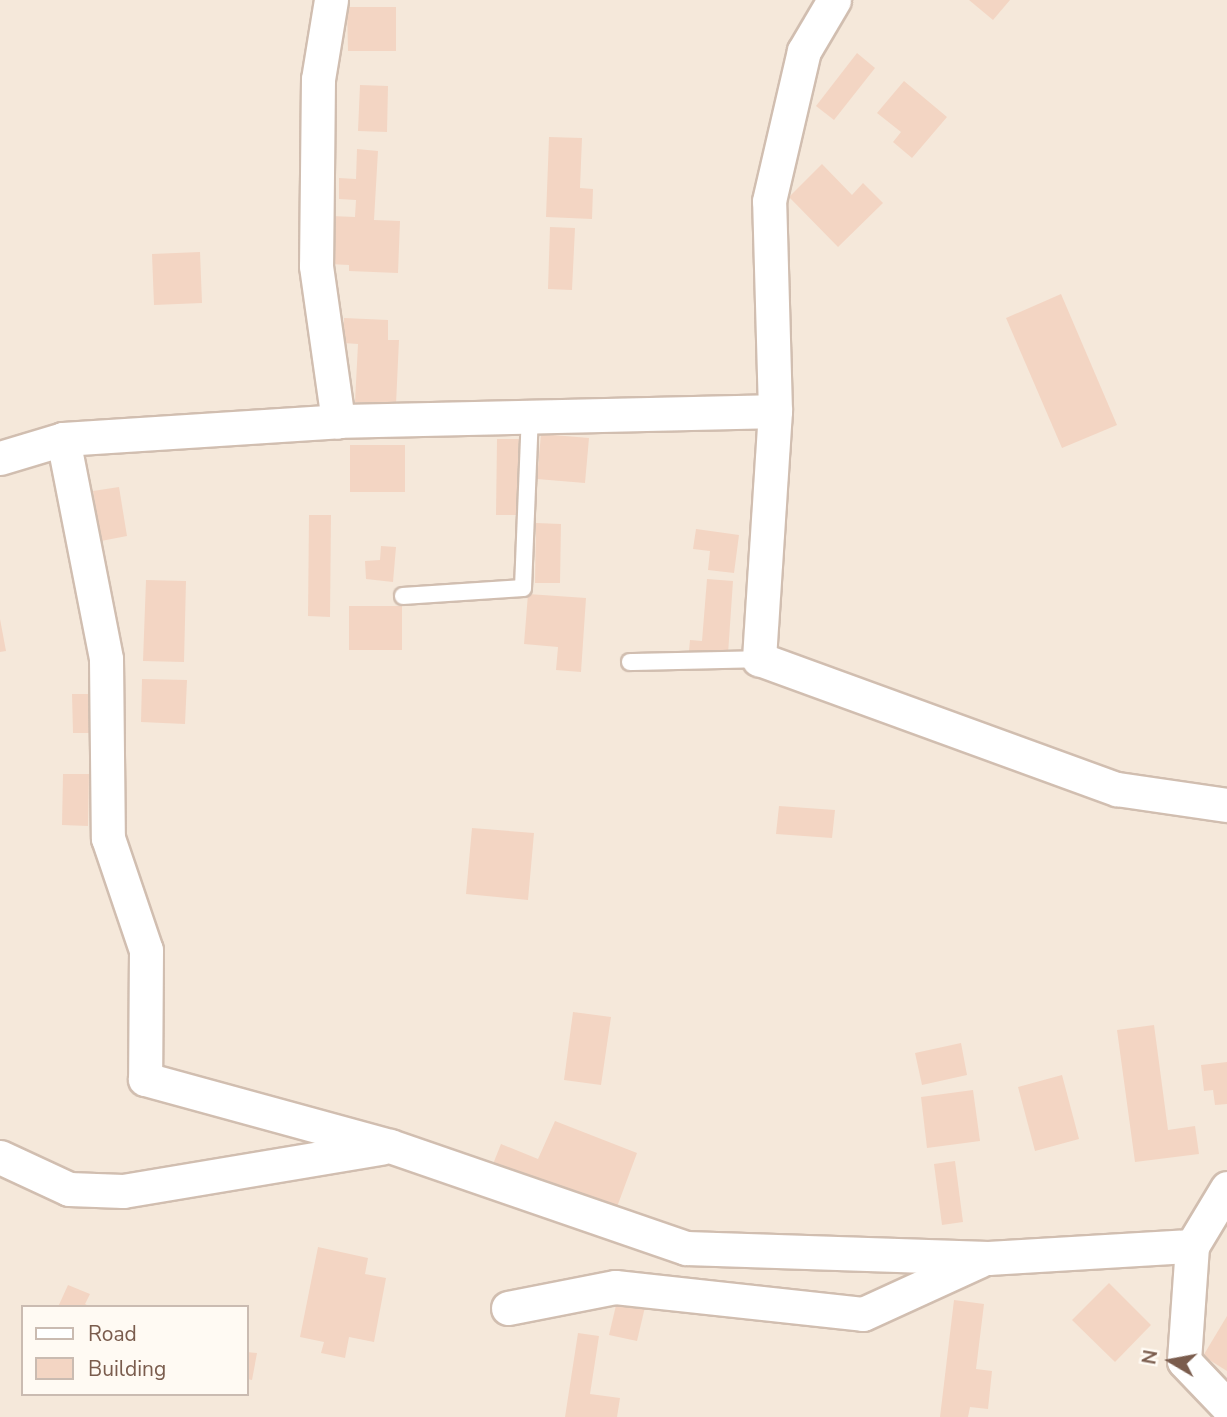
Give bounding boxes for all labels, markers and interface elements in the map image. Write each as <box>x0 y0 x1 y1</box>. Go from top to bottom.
legend <box>21 1305 248 1396</box>
text: Road <box>88 1320 137 1348</box>
north arrow <box>1136 1326 1206 1396</box>
text: N <box>1136 1348 1164 1367</box>
text: Building <box>88 1355 166 1383</box>

